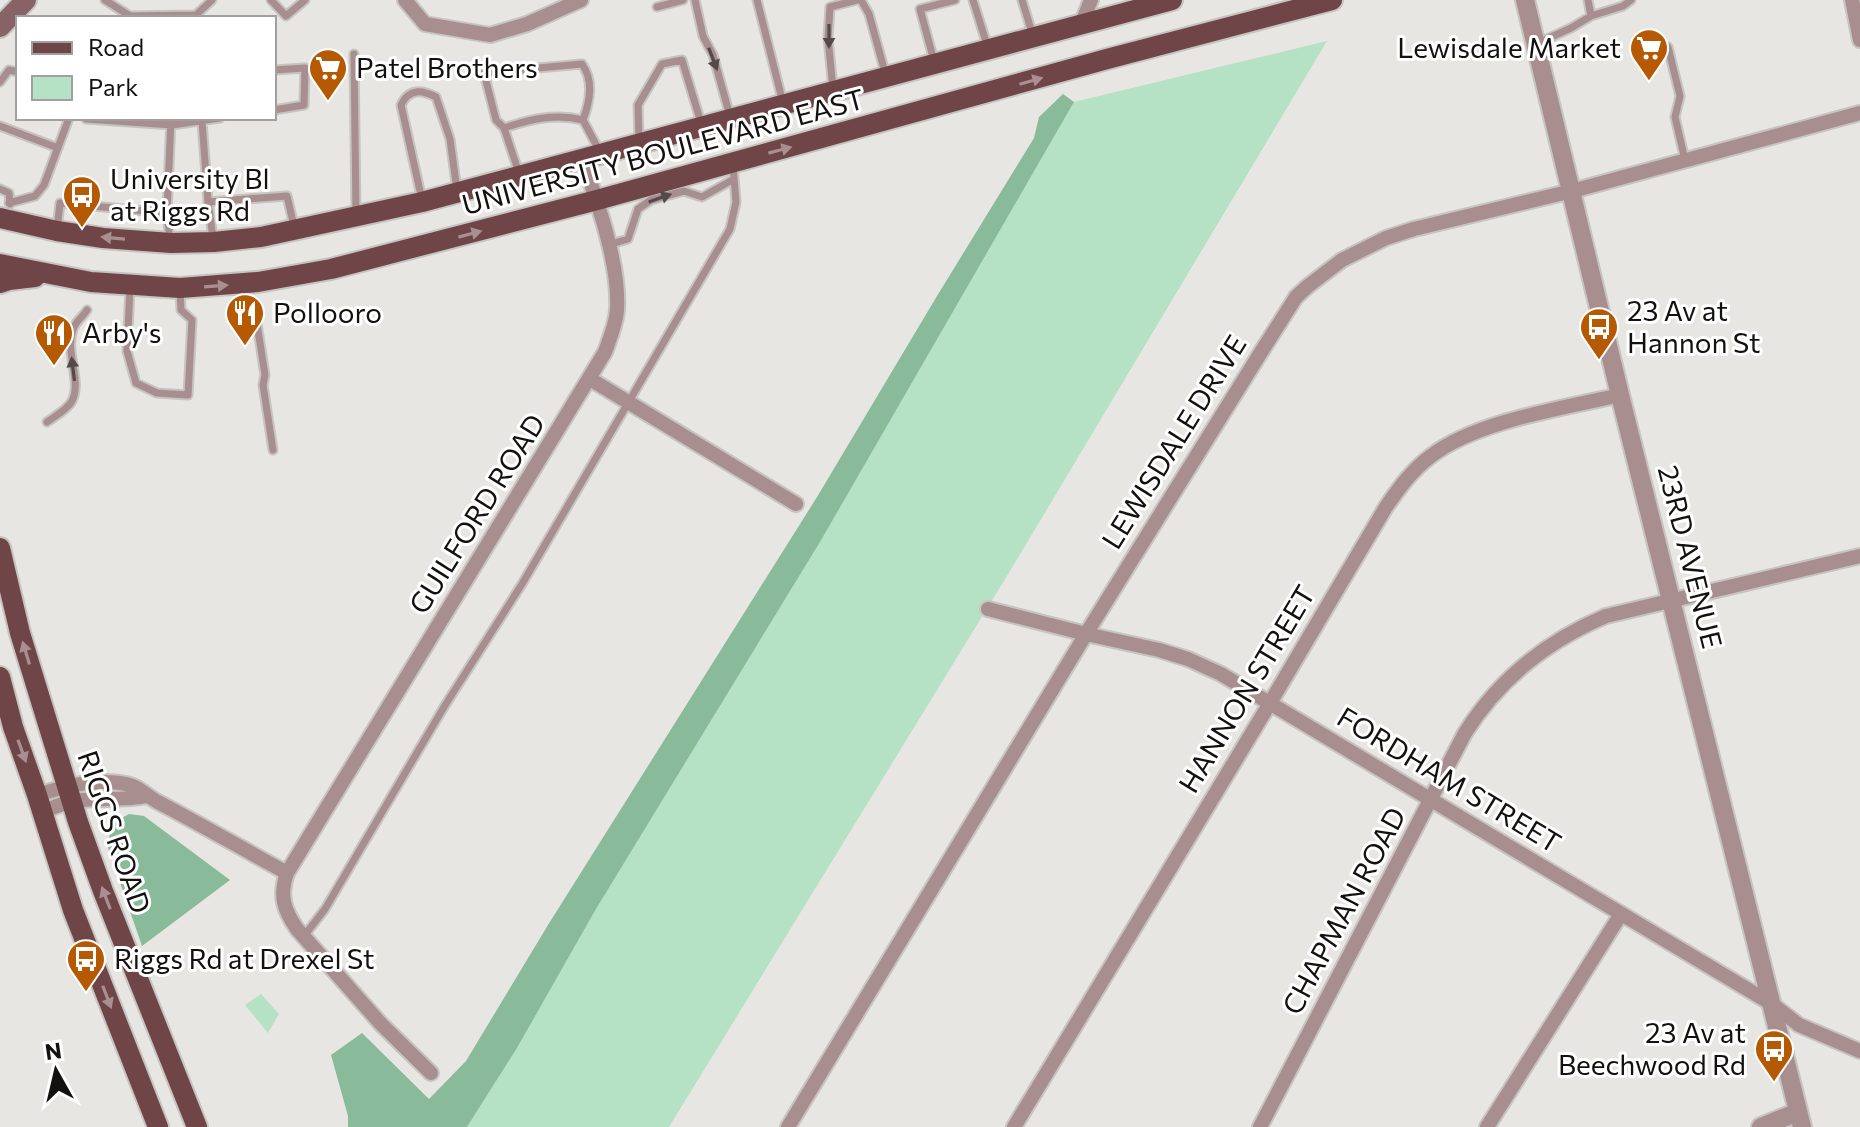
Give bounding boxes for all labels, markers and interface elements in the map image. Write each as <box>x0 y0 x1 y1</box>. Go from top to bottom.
legend <box>16 16 276 120</box>
one-way arrow <box>823 24 835 49</box>
supermarket icon: Lewisdale Market <box>1628 27 1670 82</box>
place label: Lewisdale Market <box>1397 30 1621 64</box>
text: Road <box>88 32 144 61</box>
supermarket icon: Patel Brothers <box>307 47 349 102</box>
one-way arrow <box>707 47 720 71</box>
place label: Patel Brothers <box>356 50 538 84</box>
text: Park <box>88 72 138 101</box>
one-way arrow <box>1019 74 1043 87</box>
street label: UNIVERSITY BOULEVARD EAST <box>458 81 868 221</box>
one-way arrow <box>768 143 793 155</box>
place label: University Bl at Riggs Rd <box>110 161 270 227</box>
bus stop icon: University Bl at Riggs Rd <box>61 174 103 229</box>
one-way arrow <box>648 191 672 203</box>
one-way arrow <box>458 227 483 239</box>
one-way arrow <box>100 232 125 245</box>
one-way arrow <box>204 279 229 292</box>
restaurant icon: Pollooro <box>224 292 266 347</box>
place label: 23 Av at Hannon St <box>1627 293 1760 359</box>
place label: Pollooro <box>273 295 382 329</box>
bus stop icon: 23 Av at Hannon St <box>1578 306 1620 361</box>
restaurant icon: Arby's <box>33 312 75 367</box>
place label: Arby's <box>82 315 162 349</box>
street label: LEWISDALE DRIVE <box>1094 328 1253 555</box>
one-way arrow <box>66 356 79 381</box>
street label: GUILFORD ROAD <box>401 407 551 620</box>
street label: 23RD AVENUE <box>1652 462 1730 652</box>
street label: HANNON STREET <box>1171 579 1321 798</box>
one-way arrow <box>19 640 32 664</box>
street label: FORDHAM STREET <box>1332 699 1567 859</box>
one-way arrow <box>17 740 29 764</box>
street label: RIGGS ROAD <box>71 746 159 917</box>
street label: CHAPMAN ROAD <box>1274 801 1412 1020</box>
one-way arrow <box>99 886 112 910</box>
bus stop icon: Riggs Rd at Drexel St <box>65 938 107 993</box>
place label: Riggs Rd at Drexel St <box>114 941 375 975</box>
one-way arrow <box>101 985 114 1009</box>
place label: 23 Av at Beechwood Rd <box>1558 1015 1746 1081</box>
bus stop icon: 23 Av at Beechwood Rd <box>1753 1028 1795 1083</box>
north arrow <box>16 1031 96 1111</box>
text: N <box>43 1036 63 1065</box>

